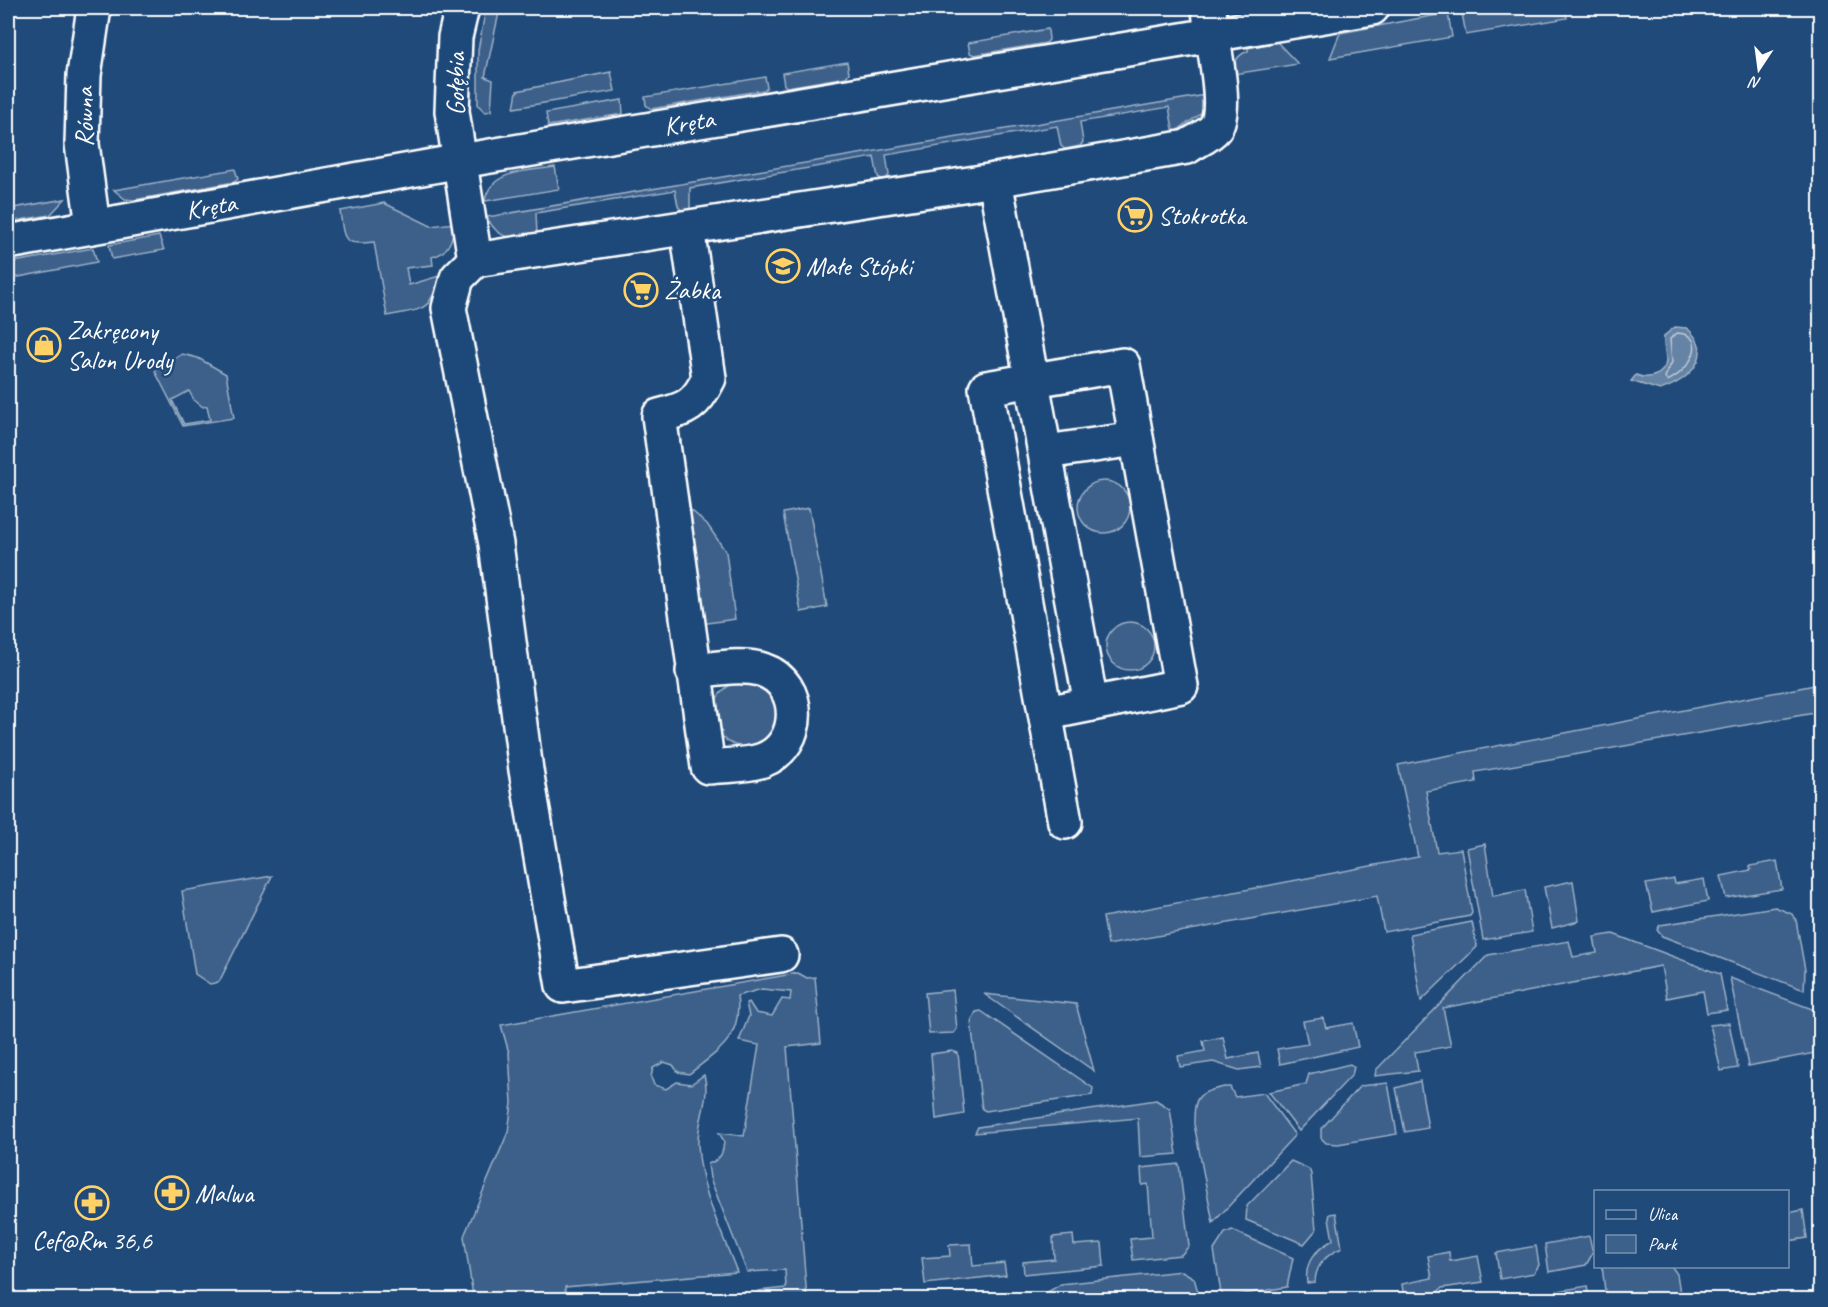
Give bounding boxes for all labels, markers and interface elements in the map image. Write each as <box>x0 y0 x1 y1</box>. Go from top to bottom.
north arrow <box>1729 39 1789 99</box>
street label: Gołębia <box>439 51 472 115</box>
text: N <box>1746 71 1763 93</box>
street label: Równa <box>68 86 101 147</box>
street label: Kręta <box>661 102 719 143</box>
street label: Kręta <box>183 186 241 227</box>
supermarket icon: Stokrotka <box>1117 197 1153 233</box>
place label: Stokrotka <box>1158 199 1248 232</box>
school or university icon: Małe Stópki <box>765 248 801 284</box>
place label: Małe Stópki <box>806 250 915 283</box>
supermarket icon: Żabka <box>623 272 659 308</box>
place label: Żabka <box>664 274 722 307</box>
place label: Zakręcony Salon Urody <box>67 314 175 377</box>
shop icon: Zakręcony Salon Urody <box>26 327 62 363</box>
pharmacy icon: Malwa <box>154 1175 190 1211</box>
place label: Malwa <box>195 1177 255 1210</box>
pharmacy icon: Cef@Rm 36,6 <box>74 1185 110 1221</box>
legend <box>1594 1190 1789 1268</box>
text: Ulica <box>1648 1203 1679 1225</box>
place label: Cef@Rm 36,6 <box>32 1224 153 1257</box>
text: Park <box>1648 1233 1678 1255</box>

